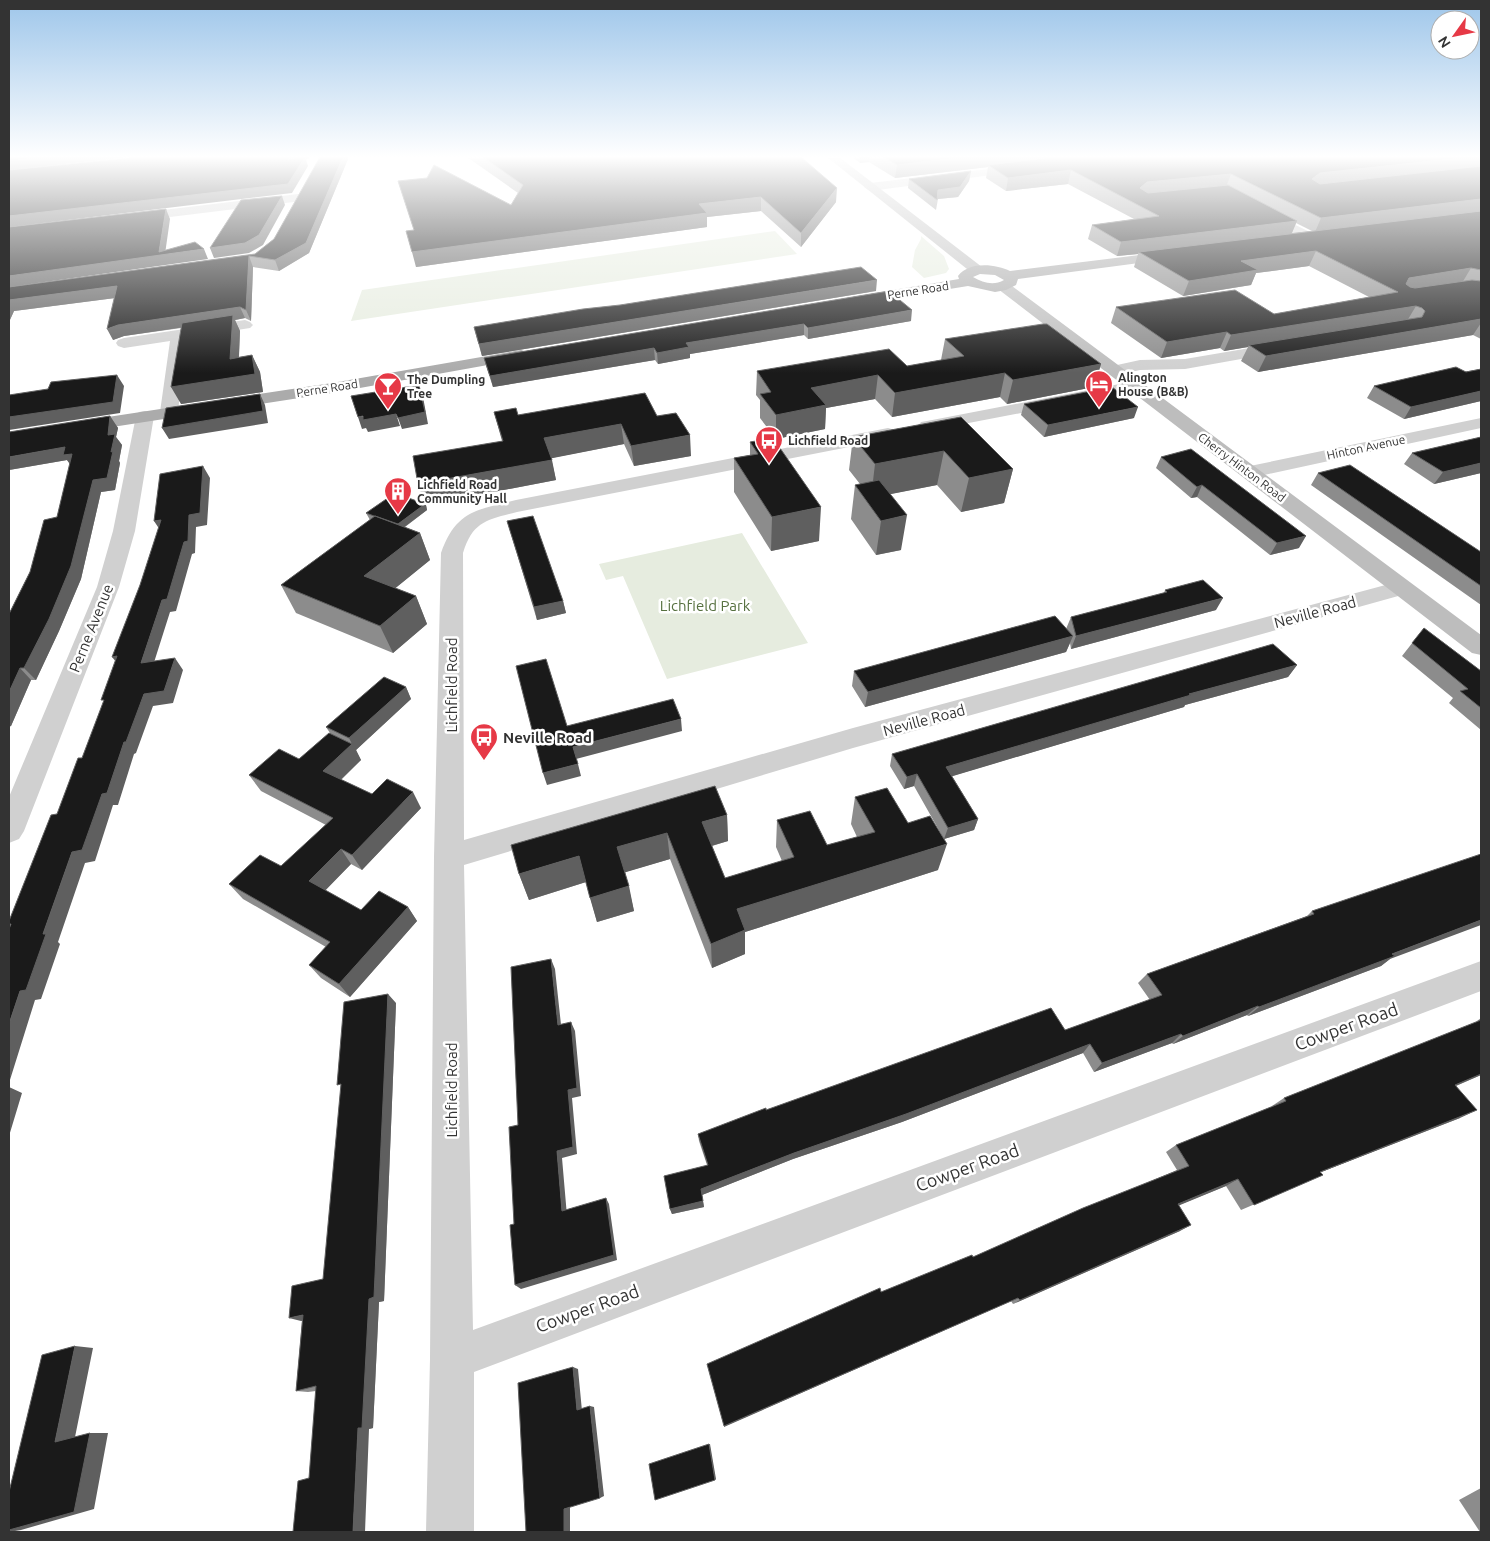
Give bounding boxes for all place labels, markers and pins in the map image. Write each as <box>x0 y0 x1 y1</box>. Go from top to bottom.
hotel icon: Alington House (B&B) <box>1084 369 1114 408</box>
bar icon: The Dumpling Tree <box>373 371 403 410</box>
place label: Alington House (B&B) <box>1118 371 1189 399</box>
place label: The Dumpling Tree <box>407 373 485 400</box>
bus stop icon: Lichfield Road <box>754 425 784 464</box>
place label: Lichfield Road <box>788 434 868 447</box>
building icon: Lichfield Road Community Hall <box>383 476 413 515</box>
place label: Lichfield Road Community Hall <box>417 478 507 505</box>
bus stop icon: Neville Road <box>469 722 499 761</box>
place label: Neville Road <box>503 729 592 746</box>

